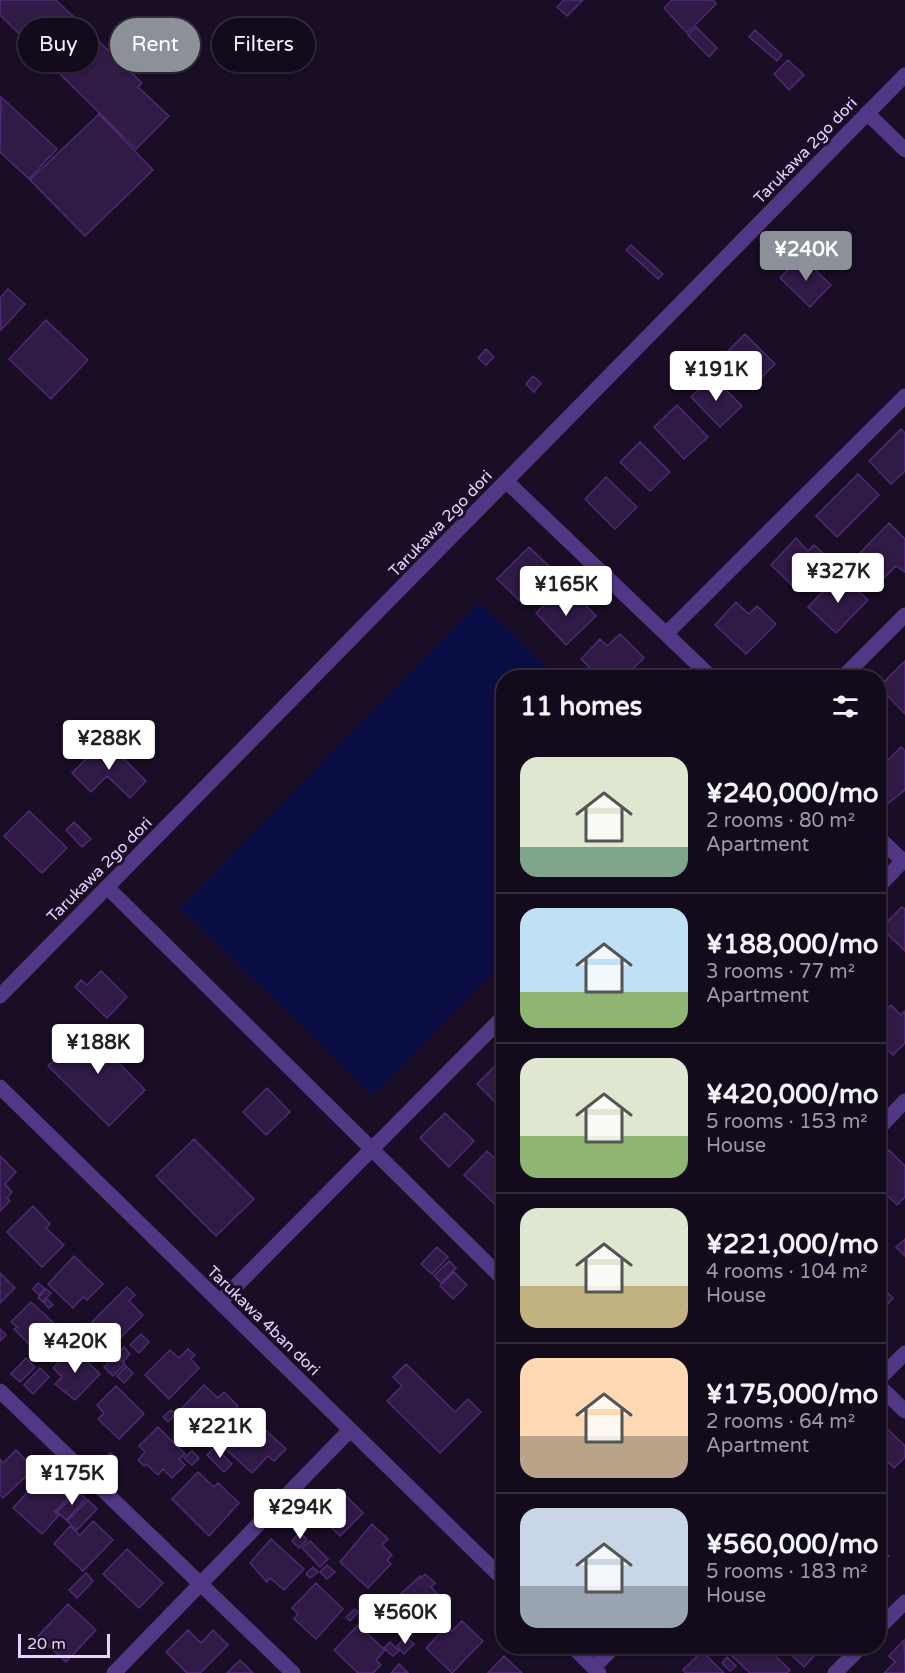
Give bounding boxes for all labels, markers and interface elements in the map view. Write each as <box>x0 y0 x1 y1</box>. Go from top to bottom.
chip: Buy <box>18 18 98 72</box>
chip: Rent <box>110 18 200 72</box>
chip: Filters <box>212 18 315 72</box>
street label: Tarukawa 2go dori <box>750 93 862 208</box>
pin: ¥240K <box>764 231 848 282</box>
text: ¥240K <box>774 238 838 262</box>
pin: ¥191K <box>674 351 758 402</box>
text: ¥191K <box>684 358 748 382</box>
street label: Tarukawa 2go dori <box>385 466 497 581</box>
pin: ¥327K <box>796 553 880 604</box>
text: ¥327K <box>806 560 870 584</box>
pin: ¥165K <box>524 566 608 617</box>
text: ¥165K <box>534 573 598 597</box>
icon: filters <box>829 690 862 723</box>
text: 11 homes <box>520 691 642 722</box>
pin: ¥288K <box>67 720 151 771</box>
text: ¥288K <box>77 727 141 751</box>
text: ¥240,000/mo <box>706 778 879 809</box>
icon: home <box>568 781 640 853</box>
text: 2 rooms · 80 m² <box>706 809 855 833</box>
street label: Tarukawa 2go dori <box>43 813 156 926</box>
text: Apartment <box>706 833 809 857</box>
text: ¥188,000/mo <box>706 929 879 960</box>
icon: home <box>568 932 640 1004</box>
text: 3 rooms · 77 m² <box>706 960 855 984</box>
text: Apartment <box>706 984 809 1008</box>
pin: ¥188K <box>56 1024 140 1075</box>
text: ¥188K <box>66 1031 130 1055</box>
text: ¥420,000/mo <box>706 1079 879 1110</box>
icon: home <box>568 1082 640 1154</box>
text: 5 rooms · 153 m² <box>706 1110 868 1134</box>
text: House <box>706 1134 766 1158</box>
text: ¥221,000/mo <box>706 1229 879 1260</box>
icon: home <box>568 1232 640 1304</box>
text: 4 rooms · 104 m² <box>706 1260 868 1284</box>
street label: Tarukawa 4ban dori <box>203 1262 324 1380</box>
text: House <box>706 1284 766 1308</box>
pin: ¥420K <box>33 1323 117 1374</box>
text: ¥420K <box>43 1330 107 1354</box>
text: ¥175,000/mo <box>706 1379 878 1410</box>
icon: home <box>568 1382 640 1454</box>
pin: ¥221K <box>178 1408 262 1459</box>
text: 2 rooms · 64 m² <box>706 1410 855 1434</box>
text: ¥221K <box>188 1415 252 1439</box>
text: Apartment <box>706 1434 809 1458</box>
pin: ¥175K <box>30 1455 114 1506</box>
text: ¥175K <box>40 1462 104 1486</box>
pin: ¥294K <box>258 1489 342 1540</box>
text: ¥294K <box>268 1496 332 1520</box>
text: ¥560,000/mo <box>706 1529 879 1560</box>
icon: home <box>568 1532 640 1604</box>
text: 5 rooms · 183 m² <box>706 1560 868 1584</box>
text: House <box>706 1584 766 1608</box>
pin: ¥560K <box>363 1594 447 1645</box>
text: ¥560K <box>373 1601 437 1625</box>
scale bar <box>18 1631 110 1658</box>
text: 20 m <box>27 1634 66 1654</box>

